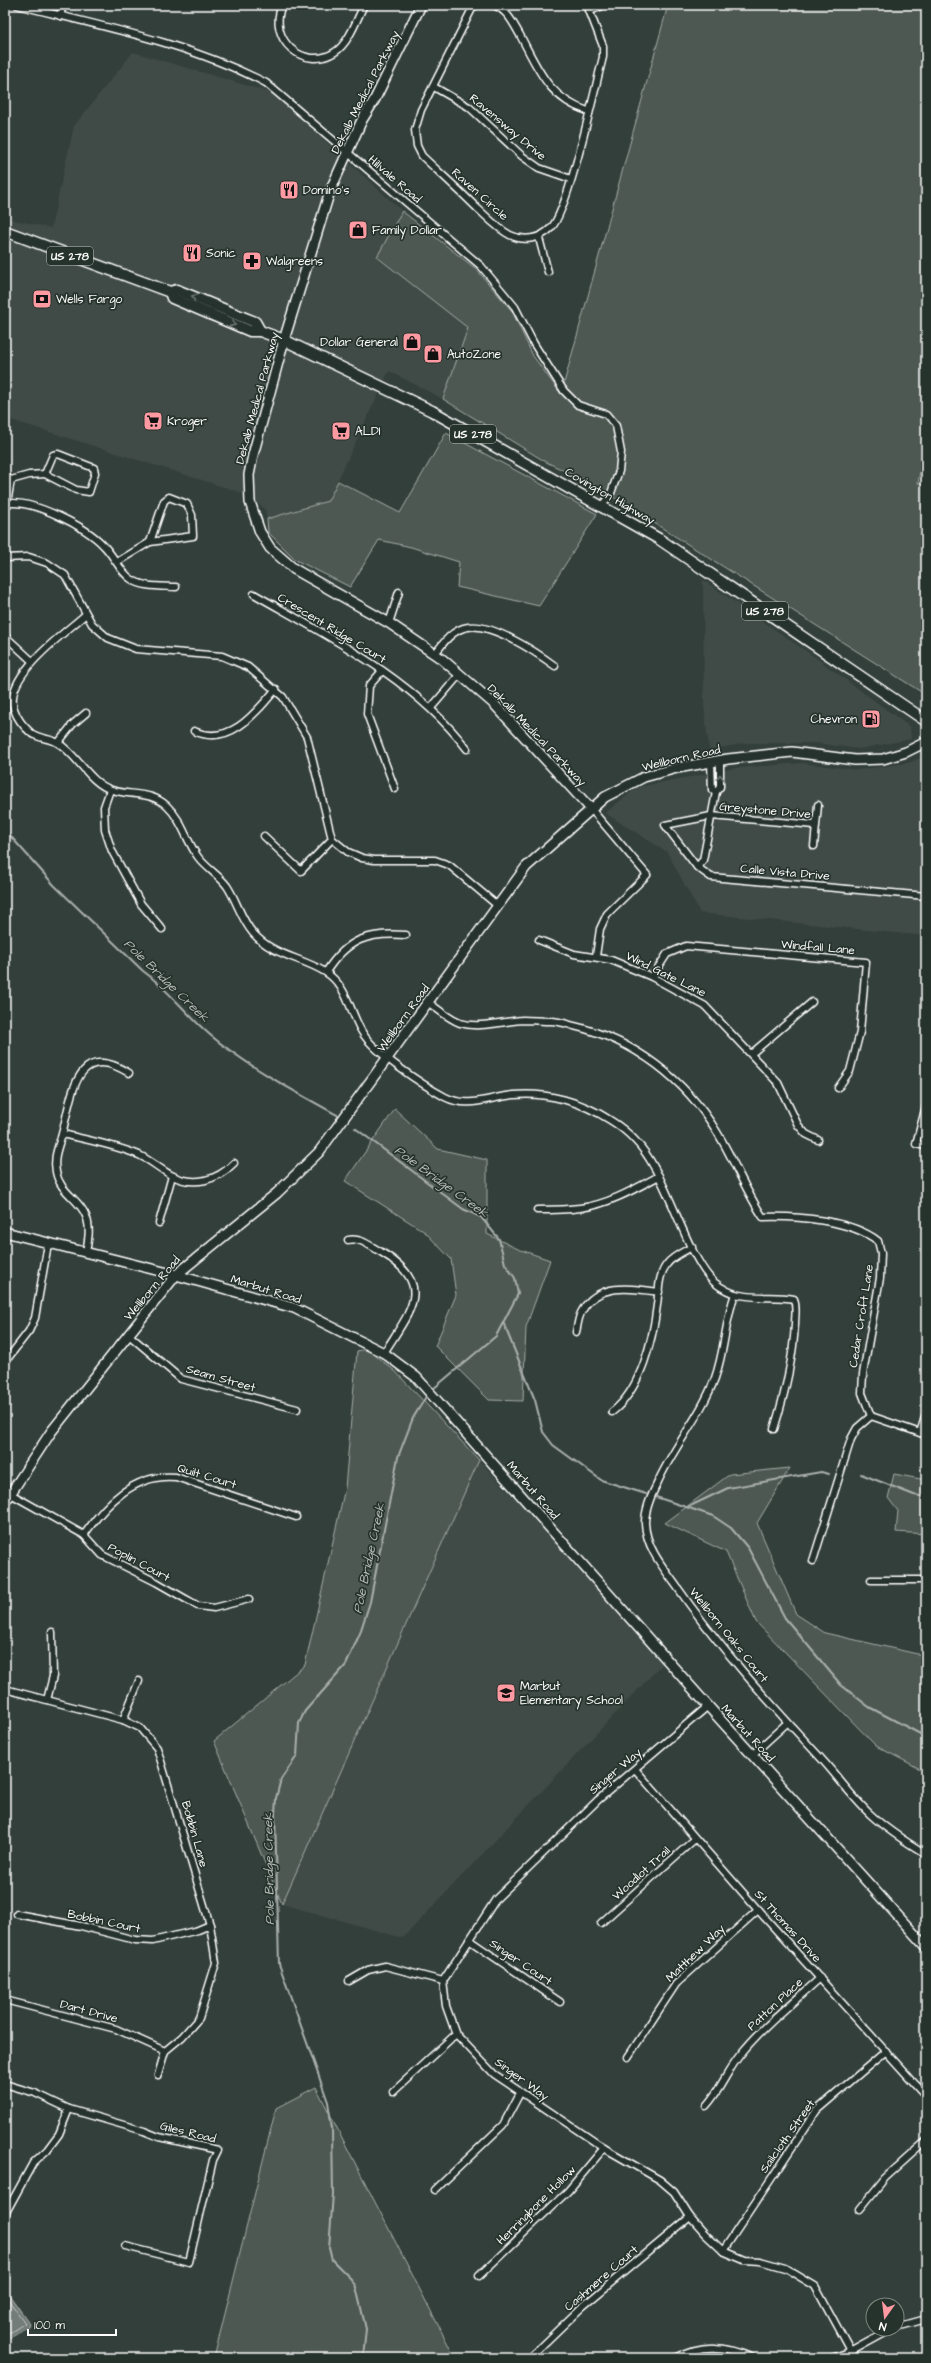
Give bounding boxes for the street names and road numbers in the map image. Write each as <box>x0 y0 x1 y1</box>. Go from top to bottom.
street label: Dekalb Medical Parkway <box>327 27 405 157</box>
street label: Ravensway Drive <box>465 90 550 166</box>
street label: Hillvale Road <box>364 151 425 207</box>
street label: Raven Circle <box>448 164 512 225</box>
road number: US 278 <box>47 247 93 265</box>
street label: Dekalb Medical Parkway <box>232 330 284 466</box>
road number: US 278 <box>450 425 496 443</box>
street label: Covington Highway <box>561 464 658 530</box>
street label: Crescent Ridge Court <box>274 589 389 669</box>
road number: US 278 <box>742 602 788 620</box>
street label: Dekalb Medical Parkway <box>483 680 590 791</box>
street label: Wellborn Road <box>640 741 722 776</box>
street label: Greystone Drive <box>718 798 812 824</box>
street label: Calle Vista Drive <box>740 860 831 885</box>
street label: Windfall Lane <box>780 936 856 959</box>
street label: Wind Gate Lane <box>623 948 709 1001</box>
street label: Wellborn Road <box>373 981 434 1056</box>
street label: Wellborn Road <box>120 1252 185 1324</box>
street label: Cedar Croft Lane <box>845 1263 878 1369</box>
street label: Marbut Road <box>229 1271 303 1308</box>
street label: Seam Street <box>184 1360 258 1397</box>
street label: Marbut Road <box>502 1457 563 1523</box>
street label: Quilt Court <box>175 1459 239 1494</box>
street label: Poplin Court <box>105 1539 173 1586</box>
street label: Wellborn Oaks Court <box>685 1584 772 1686</box>
street label: Marbut Road <box>717 1701 778 1766</box>
street label: Singer Way <box>585 1744 646 1799</box>
street label: Bobbin Lane <box>177 1799 212 1870</box>
street label: Woodlot Trail <box>608 1843 674 1904</box>
street label: St Thomas Drive <box>750 1886 825 1967</box>
street label: Bobbin Court <box>66 1905 142 1938</box>
street label: Matthew Way <box>662 1920 730 1987</box>
street label: Singer Court <box>485 1935 556 1991</box>
street label: Patton Place <box>744 1974 807 2035</box>
street label: Dart Drive <box>58 1996 120 2027</box>
street label: Singer Way <box>490 2054 553 2106</box>
street label: Sailcloth Street <box>756 2096 819 2177</box>
street label: Giles Road <box>158 2117 218 2148</box>
street label: Herringbone Hollow <box>493 2162 581 2250</box>
street label: Cashmere Court <box>561 2241 642 2315</box>

